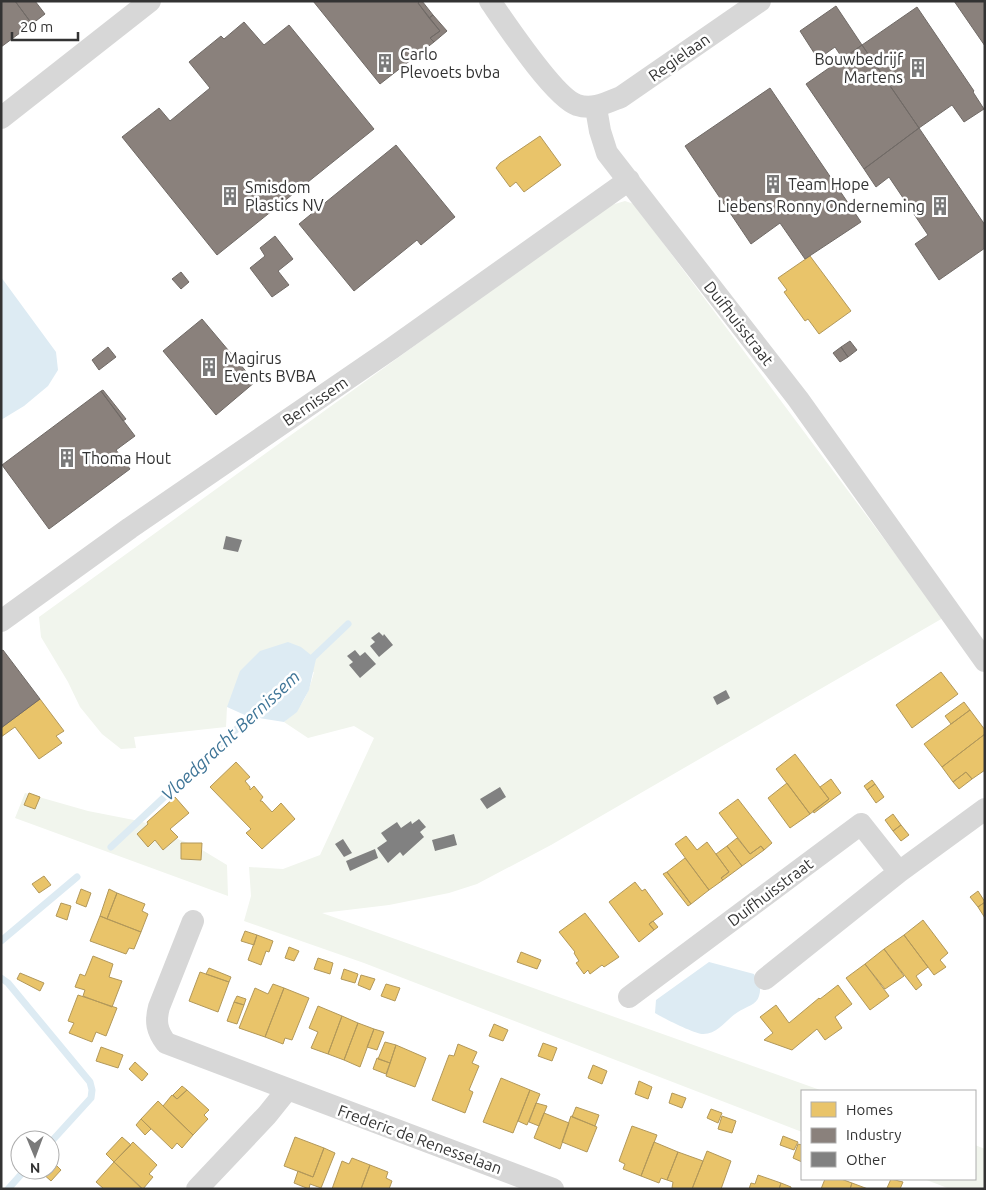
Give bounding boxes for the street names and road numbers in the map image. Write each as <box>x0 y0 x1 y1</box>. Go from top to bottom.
street label: Regielaan <box>645 29 713 85</box>
street label: Duifhuisstraat <box>701 277 778 369</box>
street label: Bernissem <box>279 373 351 429</box>
street label: Duifhuisstraat <box>724 854 817 930</box>
street label: Frederic de Renesselaan <box>335 1101 505 1177</box>

